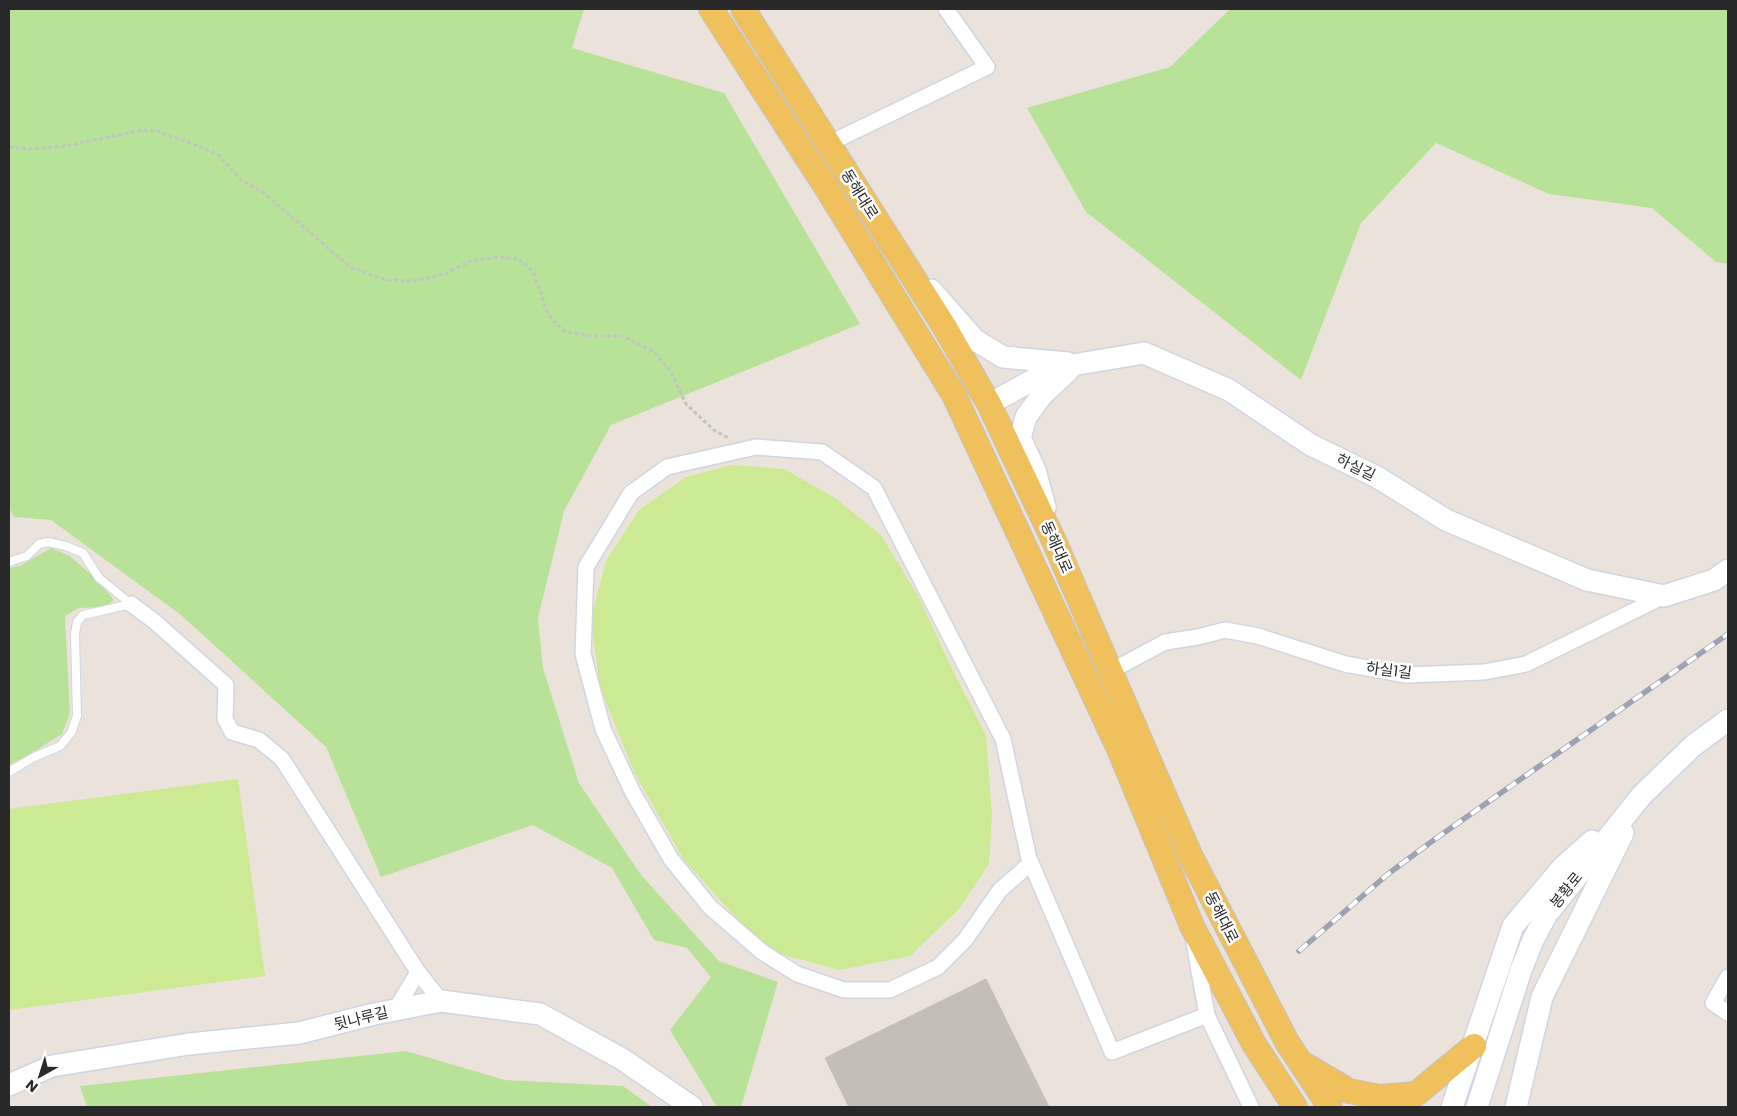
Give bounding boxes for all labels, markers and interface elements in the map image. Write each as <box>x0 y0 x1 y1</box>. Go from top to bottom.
street label: 동해대로 <box>836 165 884 223</box>
street label: 하실길 <box>1333 448 1379 486</box>
street label: 동해대로 <box>1036 518 1078 576</box>
street label: 하실1길 <box>1365 657 1413 683</box>
street label: 봉황로 <box>1545 867 1587 913</box>
street label: 동해대로 <box>1200 888 1244 946</box>
street label: 뒷나루길 <box>332 1001 390 1035</box>
north arrow <box>15 1051 65 1101</box>
text: N <box>21 1075 42 1097</box>

